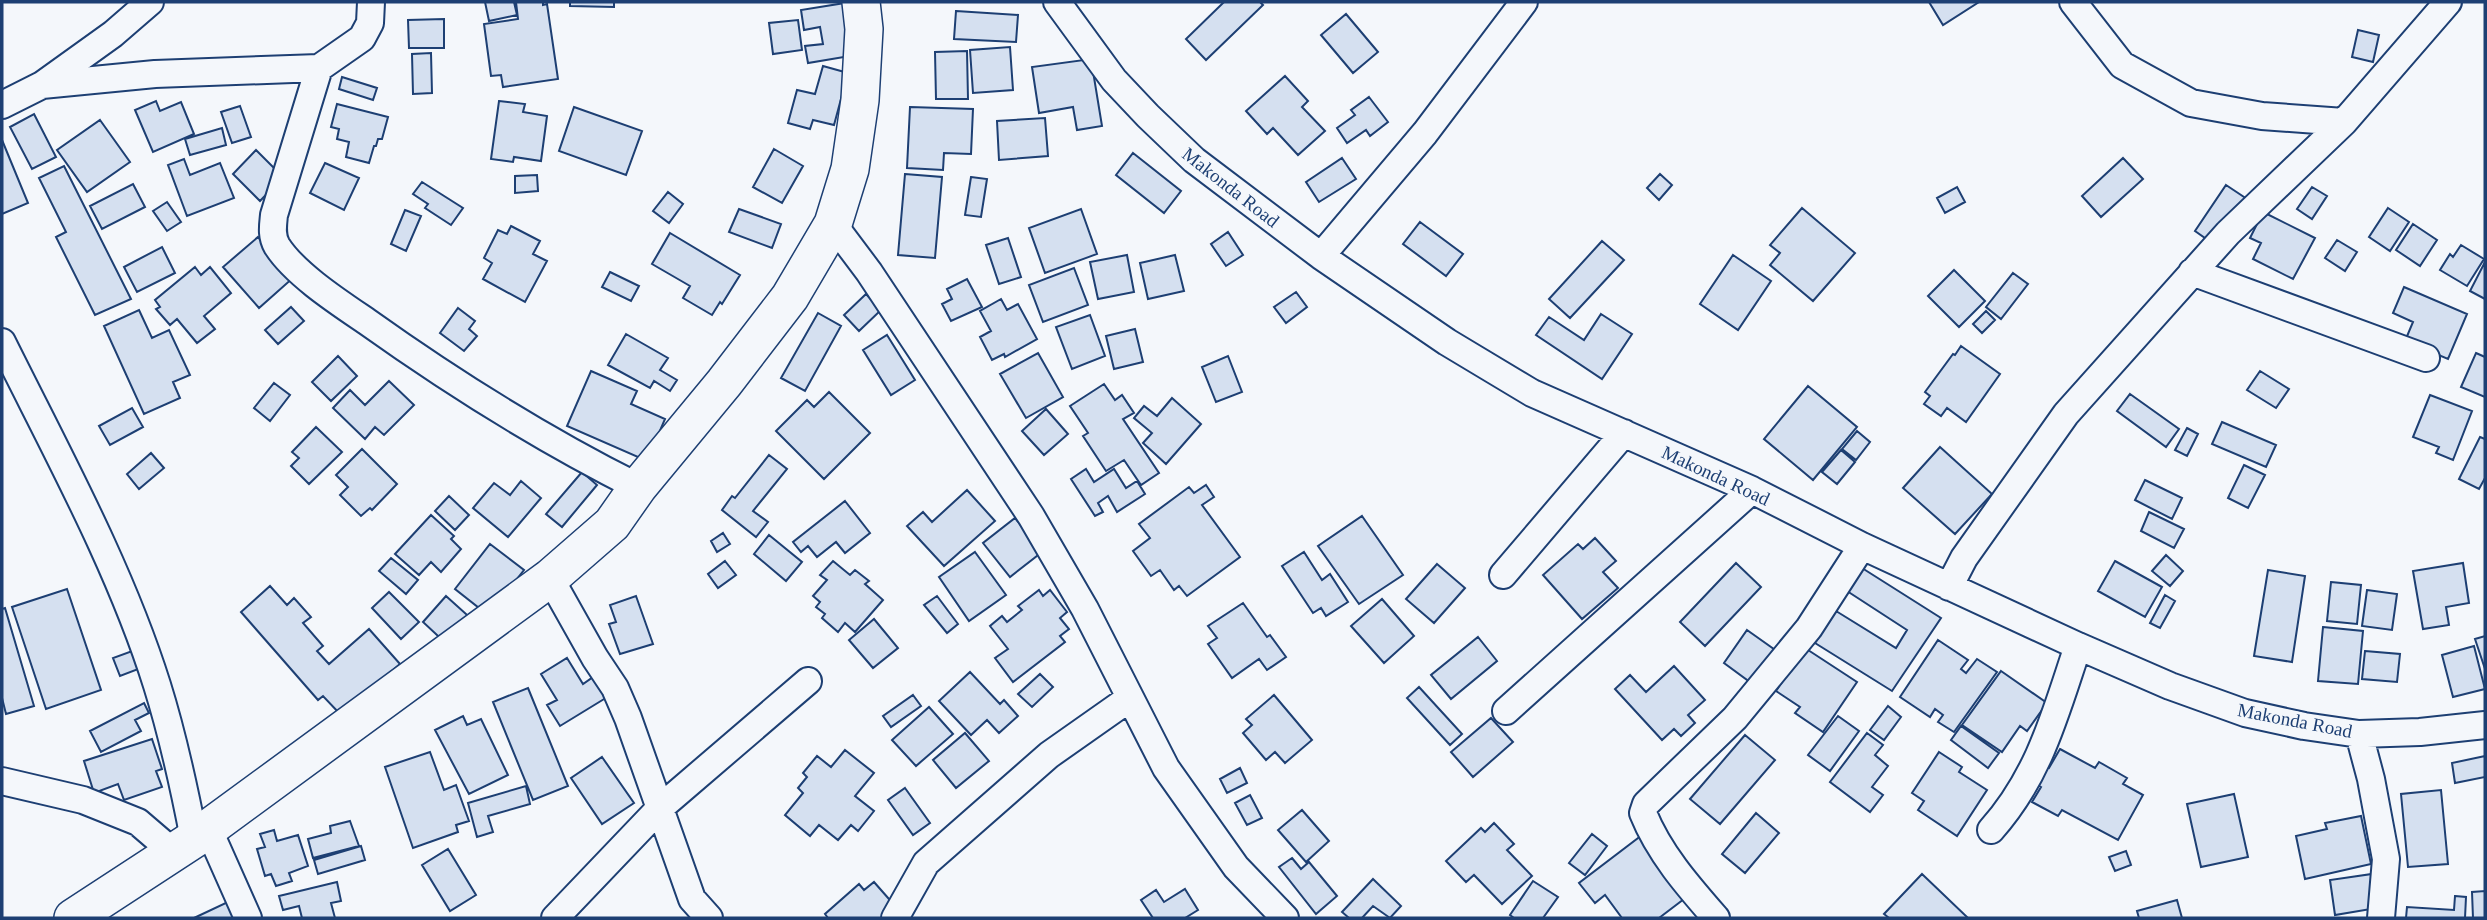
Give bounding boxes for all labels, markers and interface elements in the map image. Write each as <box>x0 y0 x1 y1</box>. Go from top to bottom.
street label: Makonda Road <box>1178 143 1283 232</box>
street label: Makonda Road <box>1659 441 1774 510</box>
street label: Makonda Road <box>2236 699 2355 742</box>

